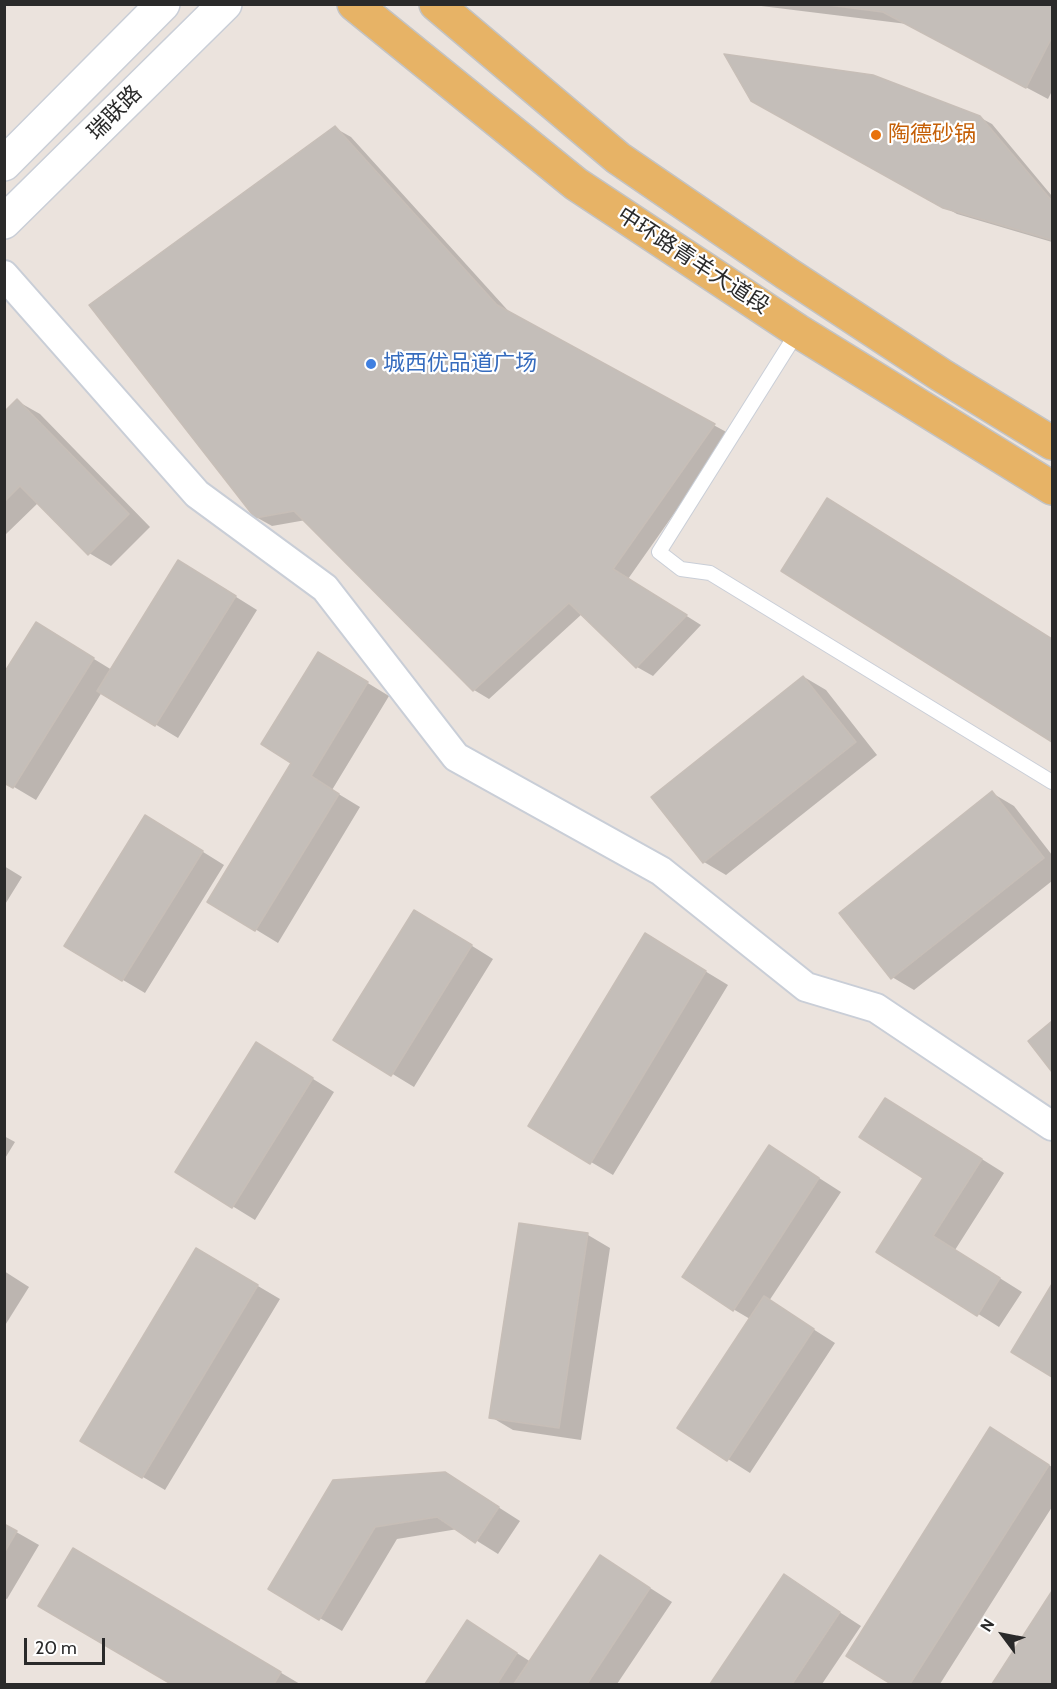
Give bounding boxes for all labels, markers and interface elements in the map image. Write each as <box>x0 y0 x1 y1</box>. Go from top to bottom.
street label: 瑞联路 <box>82 80 148 146</box>
place label: 陶德砂锅 <box>888 122 976 148</box>
marker: 陶德砂锅 <box>869 128 883 142</box>
street label: 中环路青羊大道段 <box>612 202 774 320</box>
place label: 城西优品道广场 <box>383 351 537 377</box>
marker: 城西优品道广场 <box>364 357 378 371</box>
north arrow <box>973 1605 1033 1665</box>
text: N <box>976 1615 998 1635</box>
scale bar <box>27 1626 108 1664</box>
text: 20 m <box>35 1637 77 1659</box>

